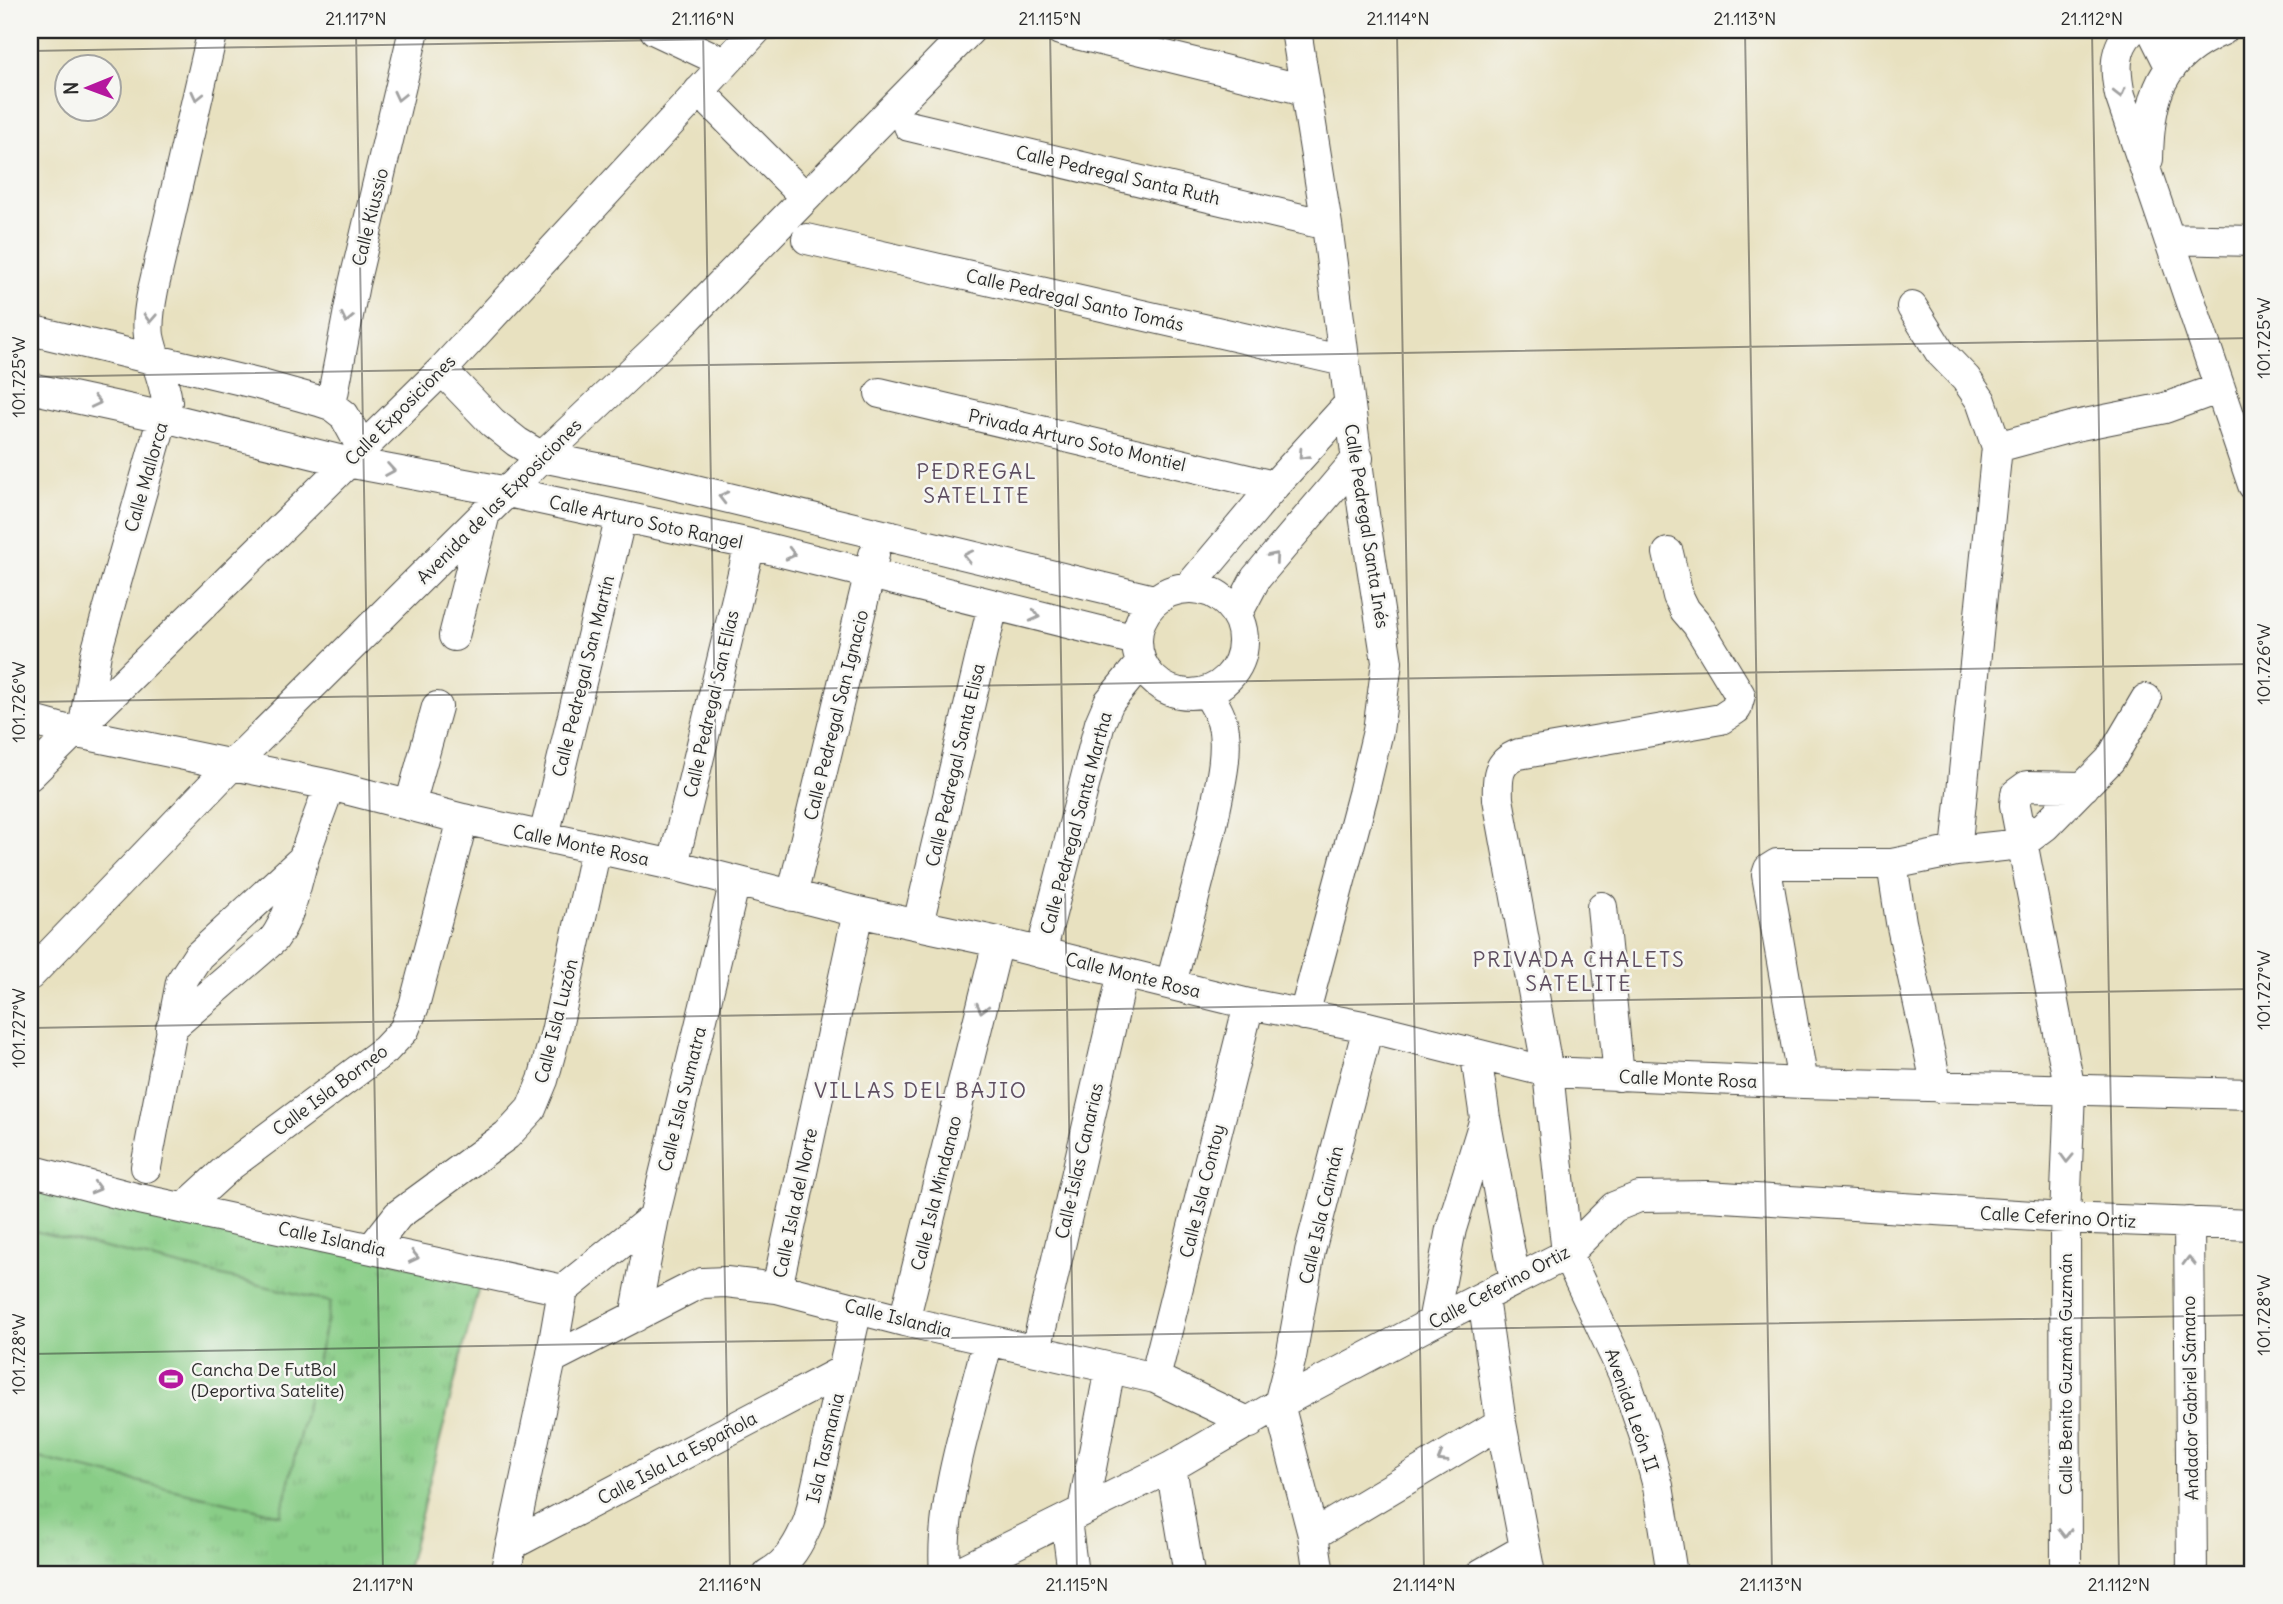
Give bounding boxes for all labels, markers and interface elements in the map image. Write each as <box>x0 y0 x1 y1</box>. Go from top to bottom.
text: 21.117°N <box>325 7 387 30</box>
text: 21.116°N <box>671 7 735 30</box>
text: 21.115°N <box>1018 7 1082 30</box>
text: 21.114°N <box>1366 7 1430 30</box>
text: 21.113°N <box>1714 7 1776 30</box>
text: 21.112°N <box>2061 7 2123 30</box>
north arrow <box>52 52 122 122</box>
text: N <box>59 82 83 95</box>
one-way arrow <box>2112 87 2126 99</box>
one-way arrow <box>191 90 206 102</box>
one-way arrow <box>393 90 407 102</box>
street label: Calle Pedregal Santa Ruth <box>1014 140 1222 210</box>
street label: Calle Kiussio <box>347 166 393 268</box>
street label: Calle Pedregal Santo Tomás <box>964 264 1186 336</box>
text: 101.725°W <box>2252 297 2275 379</box>
one-way arrow <box>340 312 355 324</box>
one-way arrow <box>142 313 157 324</box>
text: 101.725°W <box>7 336 30 418</box>
street label: Calle Exposiciones <box>340 350 460 470</box>
one-way arrow <box>90 394 102 409</box>
street label: Privada Arturo Soto Montiel <box>966 404 1188 476</box>
street label: Avenida de las Exposiciones <box>412 414 586 588</box>
street label: Calle Mallorca <box>119 419 173 535</box>
street label: Calle Pedregal Santa Inés <box>1339 422 1395 630</box>
one-way arrow <box>1299 447 1311 460</box>
district label: PEDREGAL SATELITE <box>916 458 1038 509</box>
one-way arrow <box>384 462 396 477</box>
street label: Calle Arturo Soto Rangel <box>547 490 745 554</box>
one-way arrow <box>718 491 730 505</box>
one-way arrow <box>784 546 796 560</box>
one-way arrow <box>963 550 975 564</box>
one-way arrow <box>1266 552 1278 565</box>
street label: Calle Pedregal San Martín <box>547 573 619 779</box>
street label: Calle Pedregal San Ignacio <box>799 607 873 823</box>
one-way arrow <box>1029 607 1041 622</box>
street label: Calle Pedregal San Elías <box>678 608 744 800</box>
text: 101.726°W <box>2252 623 2275 705</box>
text: 101.726°W <box>7 661 30 743</box>
street label: Calle Pedregal Santa Elisa <box>920 661 990 869</box>
street label: Calle Pedregal Santa Martha <box>1035 709 1117 937</box>
street label: Calle Monte Rosa <box>511 819 651 871</box>
district label: PRIVADA CHALETS SATELITE <box>1472 946 1686 997</box>
street label: Calle Monte Rosa <box>1063 947 1203 1003</box>
text: 101.727°W <box>2252 950 2275 1030</box>
street label: Calle Isla Luzón <box>529 956 583 1086</box>
text: 101.727°W <box>7 988 30 1068</box>
one-way arrow <box>976 1002 990 1014</box>
street label: Calle Isla Sumatra <box>653 1024 711 1174</box>
street label: Calle Isla Borneo <box>268 1039 392 1141</box>
street label: Calle Monte Rosa <box>1618 1065 1758 1093</box>
district label: VILLAS DEL BAJIO <box>814 1077 1028 1104</box>
street label: Calle Islas Canarias <box>1050 1081 1108 1241</box>
street label: Calle Isla Mindanao <box>906 1113 966 1273</box>
street label: Calle Isla Contoy <box>1174 1122 1230 1260</box>
street label: Calle Isla del Norte <box>768 1126 822 1280</box>
street label: Calle Isla Caimán <box>1294 1144 1348 1286</box>
one-way arrow <box>2059 1153 2074 1164</box>
one-way arrow <box>90 1179 102 1194</box>
street label: Calle Ceferino Ortiz <box>1979 1201 2137 1233</box>
street label: Calle Islandia <box>276 1216 388 1262</box>
street label: Calle Ceferino Ortiz <box>1425 1240 1574 1334</box>
one-way arrow <box>408 1248 420 1263</box>
street label: Calle Benito Guzmán Guzmán <box>2054 1253 2077 1495</box>
one-way arrow <box>2181 1255 2197 1266</box>
text: 101.728°W <box>2252 1274 2275 1356</box>
street label: Calle Islandia <box>842 1294 954 1342</box>
street label: Andador Gabriel Sámano <box>2177 1296 2203 1500</box>
text: 101.728°W <box>7 1313 30 1395</box>
street label: Avenida León II <box>1600 1345 1664 1475</box>
place label: Cancha De FutBol (Deportiva Satelite) <box>191 1358 344 1402</box>
sports icon: Cancha De FutBol (Deportiva Satelite) <box>157 1365 185 1393</box>
street label: Isla Tasmania <box>801 1391 849 1505</box>
street label: Calle Isla La Española <box>593 1406 761 1510</box>
one-way arrow <box>1437 1450 1450 1463</box>
one-way arrow <box>2057 1528 2073 1538</box>
text: 21.117°N <box>352 1573 414 1596</box>
text: 21.116°N <box>698 1573 762 1596</box>
text: 21.115°N <box>1045 1573 1109 1596</box>
text: 21.114°N <box>1392 1573 1456 1596</box>
text: 21.113°N <box>1740 1573 1802 1596</box>
text: 21.112°N <box>2088 1573 2150 1596</box>

